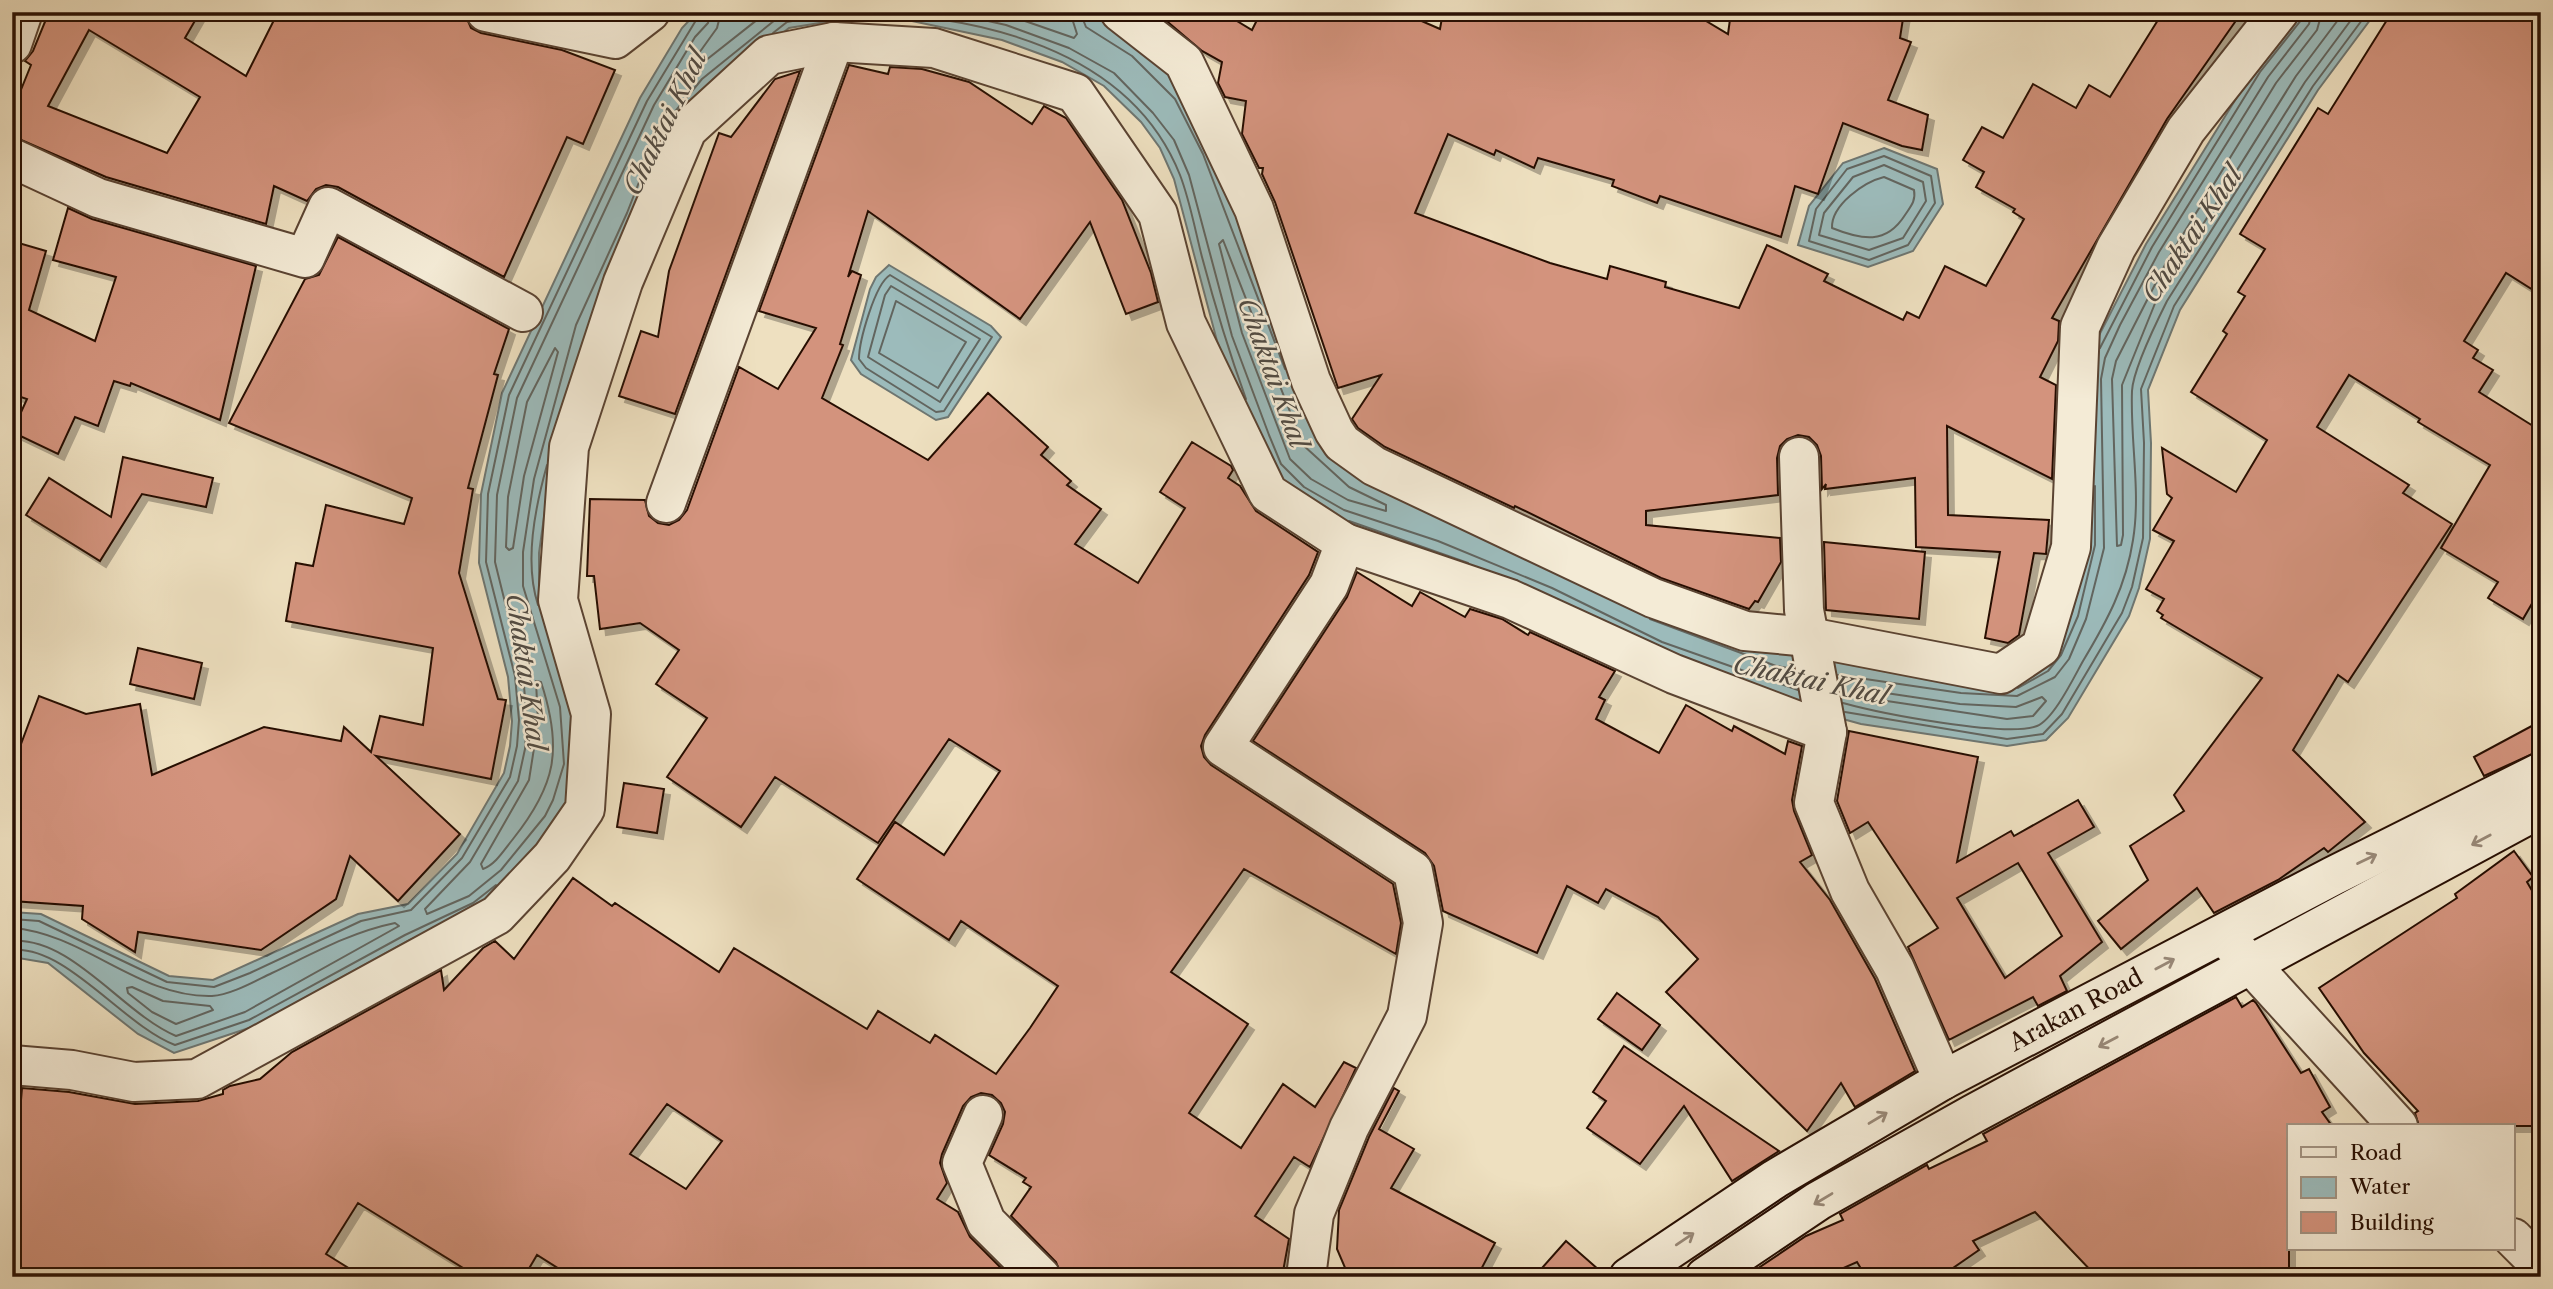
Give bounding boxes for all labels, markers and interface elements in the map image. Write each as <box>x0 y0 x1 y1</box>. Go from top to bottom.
water label: Chaktai Khal <box>616 42 715 200</box>
water label: Chaktai Khal <box>2135 157 2251 308</box>
water label: Chaktai Khal <box>1231 293 1316 455</box>
water label: Chaktai Khal <box>499 592 553 755</box>
water label: Chaktai Khal <box>1730 648 1894 713</box>
one-way arrow <box>2471 834 2492 848</box>
one-way arrow <box>2356 852 2377 866</box>
one-way arrow <box>2154 957 2174 971</box>
street label: Arakan Road <box>2003 962 2148 1057</box>
one-way arrow <box>2098 1036 2119 1049</box>
one-way arrow <box>1867 1111 1888 1124</box>
legend <box>2287 1124 2514 1250</box>
text: Road <box>2350 1140 2402 1165</box>
text: Water <box>2349 1174 2410 1199</box>
one-way arrow <box>1813 1192 1833 1206</box>
text: Building <box>2350 1210 2435 1235</box>
one-way arrow <box>1675 1232 1695 1246</box>

